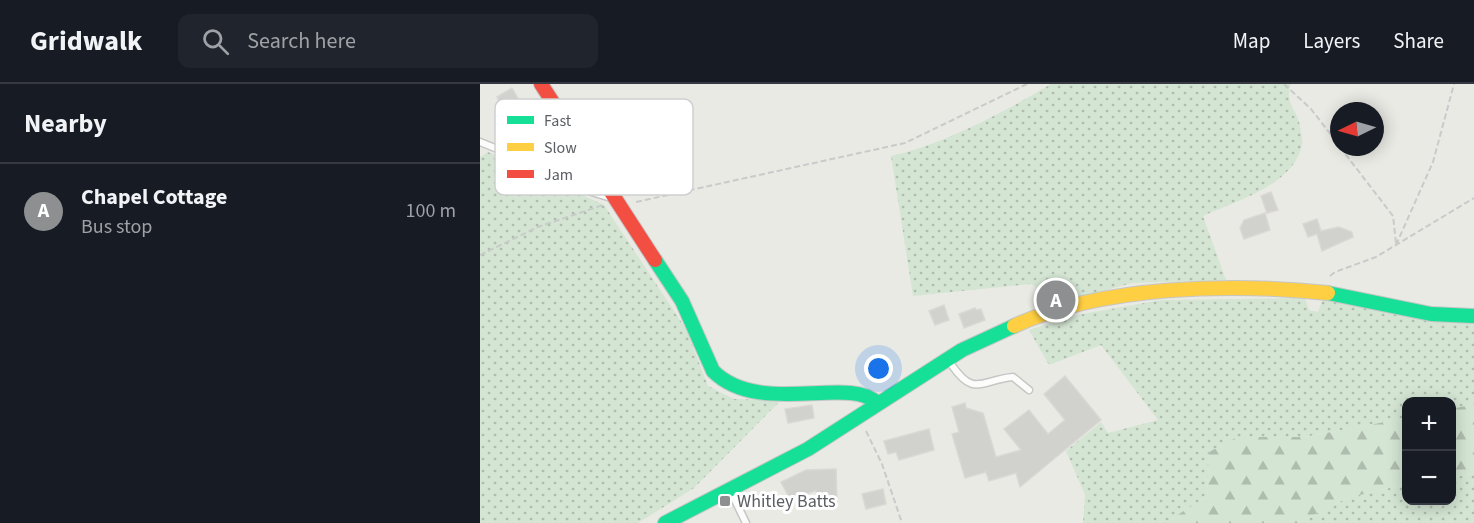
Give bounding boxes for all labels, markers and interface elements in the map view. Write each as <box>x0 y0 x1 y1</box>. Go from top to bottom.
search box <box>178 14 598 68</box>
text: Gridwalk <box>30 21 142 61</box>
icon: search <box>199 25 232 58</box>
text: Search here <box>247 25 356 57</box>
text: Map <box>1233 26 1270 56</box>
text: Layers <box>1303 26 1360 56</box>
text: Share <box>1393 26 1444 56</box>
legend <box>495 99 693 195</box>
north arrow <box>1330 102 1384 156</box>
text: Nearby <box>24 105 107 142</box>
text: Fast <box>544 110 572 132</box>
text: Slow <box>544 137 577 159</box>
text: Jam <box>544 164 573 186</box>
text: Chapel Cottage <box>81 181 227 213</box>
text: A <box>38 197 49 225</box>
text: 100 m <box>406 197 456 225</box>
text: Bus stop <box>81 213 152 241</box>
pin: A <box>1036 278 1076 322</box>
your location <box>864 354 893 383</box>
map controls <box>1402 397 1456 505</box>
button: + <box>1402 397 1456 451</box>
button: − <box>1402 451 1456 505</box>
place label: Whitley Batts <box>737 489 836 514</box>
marker: Whitley Batts <box>718 494 732 508</box>

